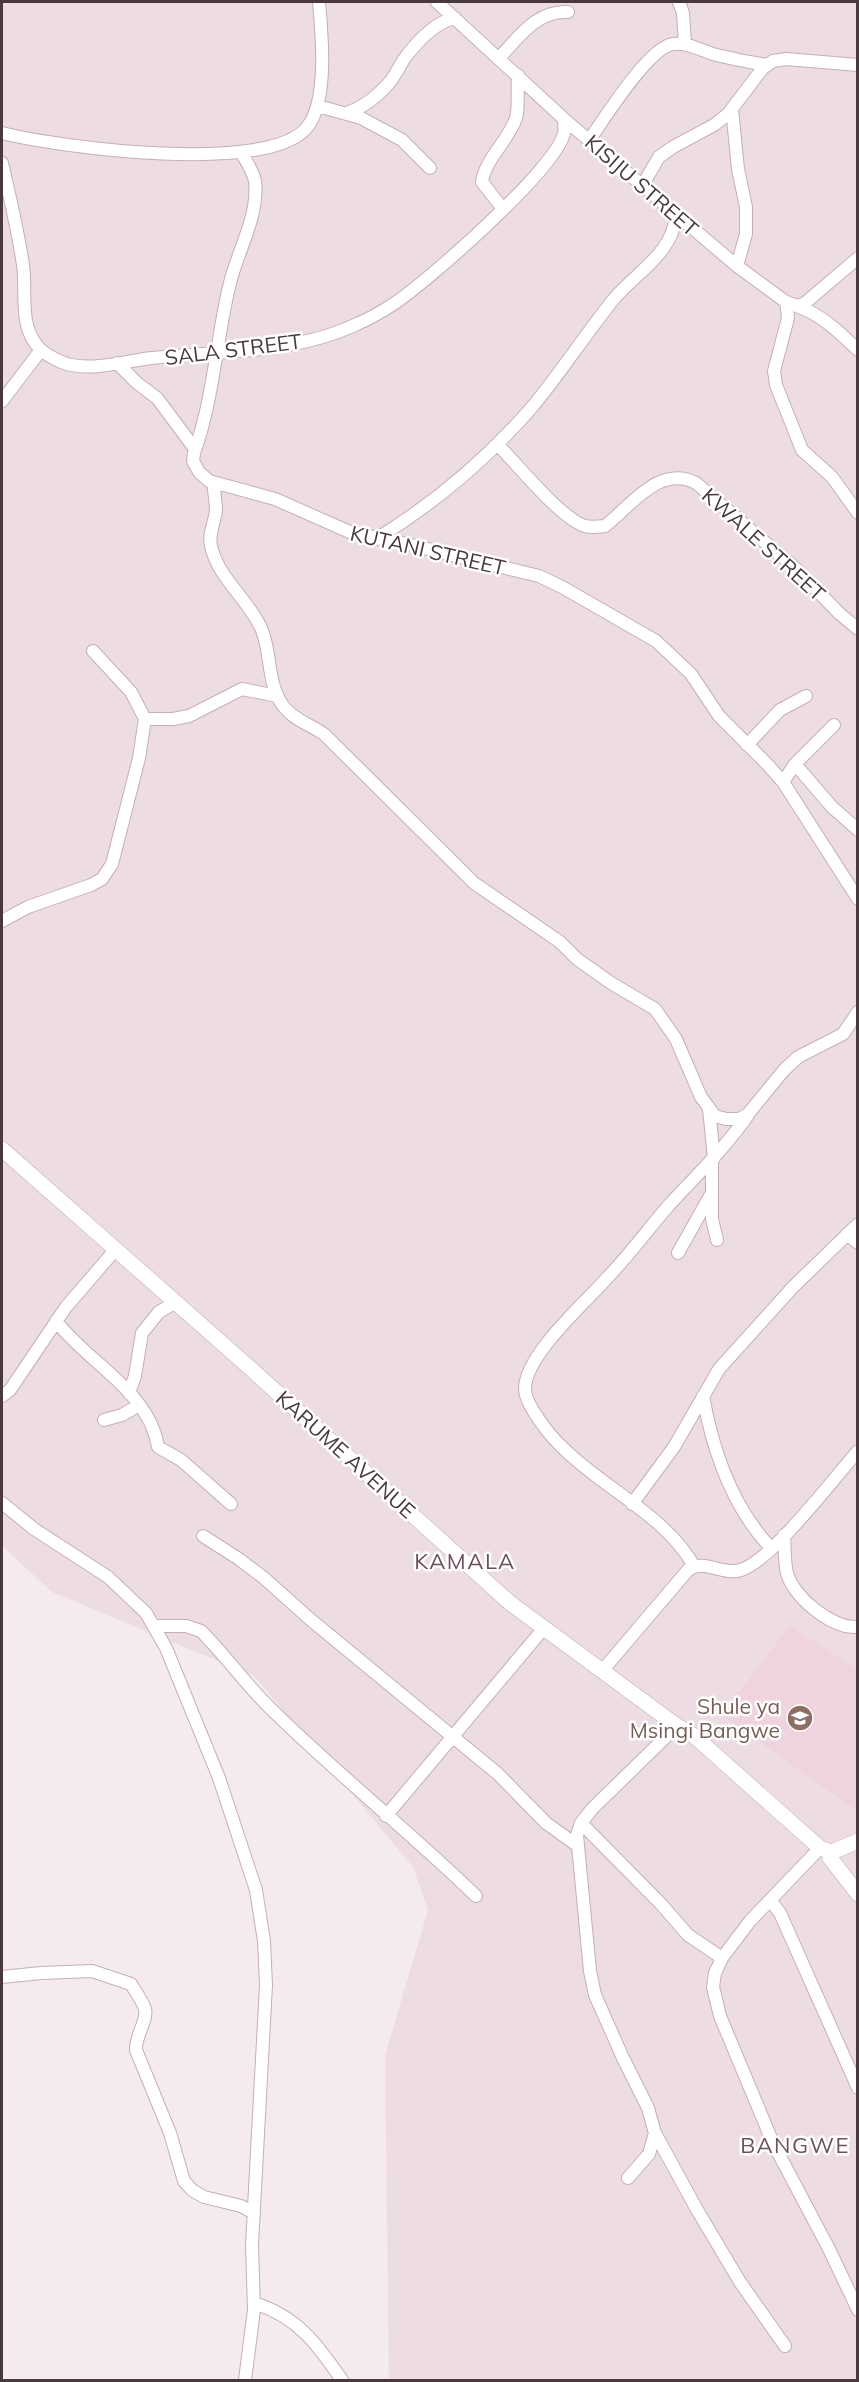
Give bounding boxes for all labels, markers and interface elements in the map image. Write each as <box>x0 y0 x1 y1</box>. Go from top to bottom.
street label: KISIJU STREET <box>580 129 704 242</box>
street label: SALA STREET <box>163 328 303 370</box>
street label: KWALE STREET <box>697 482 831 606</box>
street label: KUTANI STREET <box>348 519 509 581</box>
street label: KARUME AVENUE <box>271 1385 421 1523</box>
district label: KAMALA <box>414 1547 516 1575</box>
place label: Shule ya Msingi Bangwe <box>630 1693 780 1743</box>
school or university icon: Shule ya Msingi Bangwe <box>785 1703 815 1733</box>
district label: BANGWE <box>740 2131 850 2159</box>

